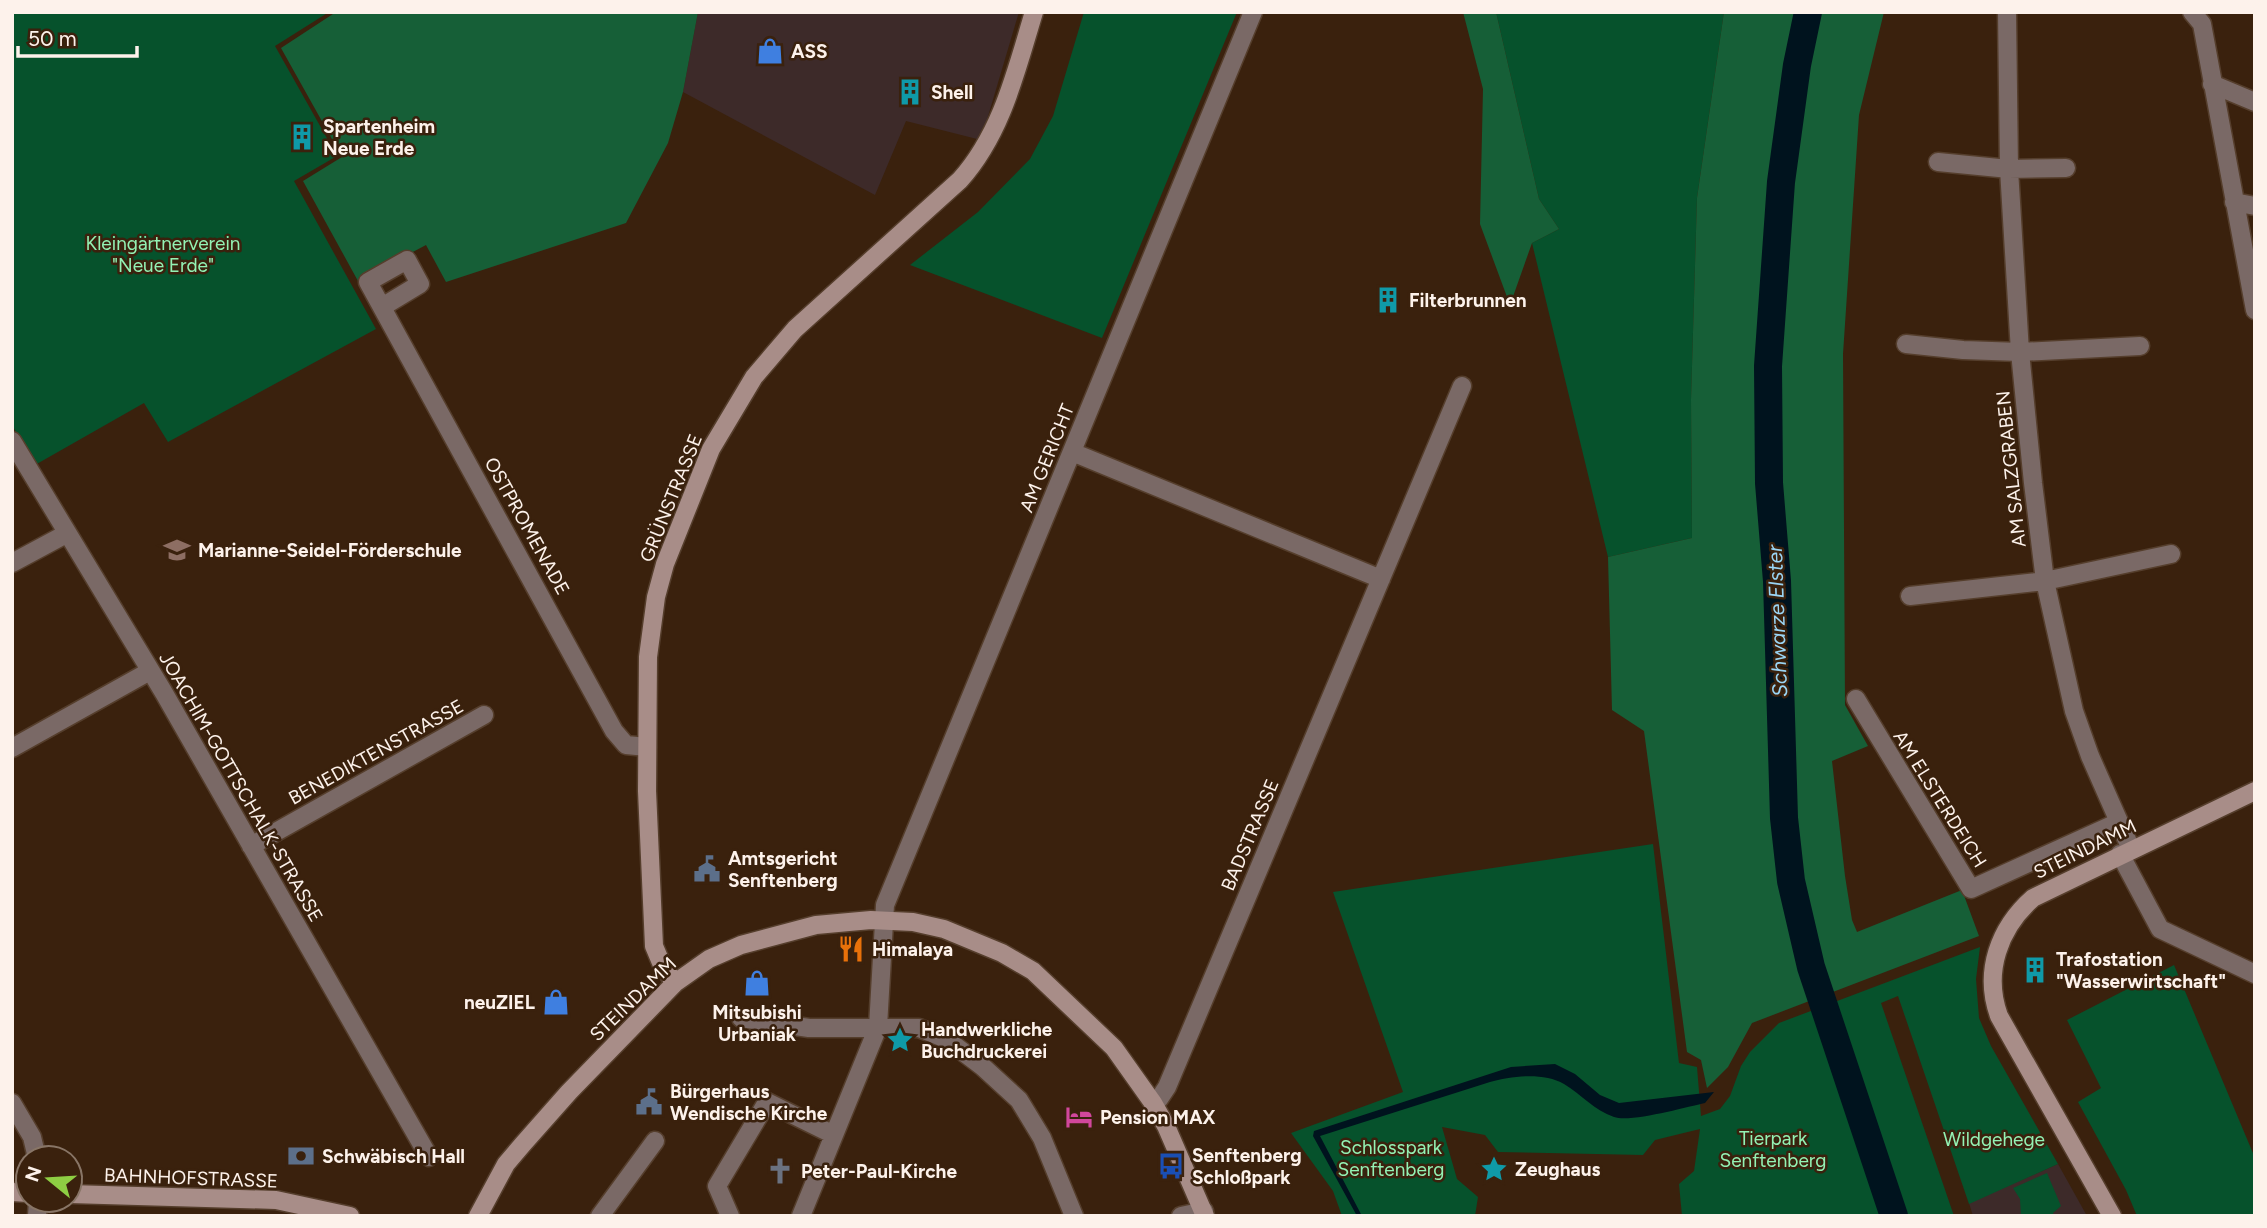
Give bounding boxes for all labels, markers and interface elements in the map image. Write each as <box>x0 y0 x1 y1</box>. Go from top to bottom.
scale bar <box>18 14 136 58</box>
text: 50 m <box>28 26 77 51</box>
shop icon: ASS <box>755 36 785 66</box>
place label: ASS <box>791 40 828 63</box>
building icon: Shell <box>895 77 925 107</box>
place label: Shell <box>931 81 973 104</box>
place label: Spartenheim Neue Erde <box>323 115 435 160</box>
building icon: Spartenheim Neue Erde <box>287 122 317 152</box>
park label: Kleingärtnerverein "Neue Erde" <box>86 232 240 277</box>
building icon: Filterbrunnen <box>1373 285 1403 315</box>
place label: Filterbrunnen <box>1409 289 1527 312</box>
street label: AM SALZGRABEN <box>1991 390 2031 548</box>
street label: AM GERICHT <box>1015 400 1079 516</box>
street label: GRÜNSTRASSE <box>635 431 707 565</box>
street label: OSTPROMENADE <box>480 453 574 599</box>
school or university icon: Marianne-Seidel-Förderschule <box>162 535 192 565</box>
place label: Marianne-Seidel-Förderschule <box>198 539 462 562</box>
water label: Schwarze Elster <box>1762 544 1792 698</box>
street label: JOACHIM-GOTTSCHALK-STRASSE <box>154 648 328 926</box>
street label: BENEDIKTENSTRASSE <box>284 694 468 810</box>
street label: AM ELSTERDEICH <box>1889 726 1991 872</box>
street label: BADSTRASSE <box>1216 776 1284 894</box>
street label: STEINDAMM <box>2030 814 2140 884</box>
place label: Amtsgericht Senftenberg <box>728 847 838 892</box>
public building icon: Amtsgericht Senftenberg <box>692 854 722 884</box>
restaurant icon: Himalaya <box>836 934 866 964</box>
place label: Himalaya <box>872 938 953 961</box>
place label: Trafostation "Wasserwirtschaft" <box>2056 948 2226 993</box>
street label: STEINDAMM <box>585 952 681 1046</box>
building icon: Trafostation "Wasserwirtschaft" <box>2020 955 2050 985</box>
shop icon: Mitsubishi Urbaniak <box>742 968 772 998</box>
shop icon: neuZIEL <box>541 987 571 1017</box>
place label: neuZIEL <box>464 991 535 1014</box>
place label: Mitsubishi Urbaniak <box>712 1001 802 1046</box>
place label: Handwerkliche Buchdruckerei <box>921 1018 1053 1063</box>
place icon: Handwerkliche Buchdruckerei <box>885 1025 915 1055</box>
place label: Bürgerhaus Wendische Kirche <box>670 1080 828 1125</box>
public building icon: Bürgerhaus Wendische Kirche <box>634 1087 664 1117</box>
hotel icon: Pension MAX <box>1064 1102 1094 1132</box>
place label: Pension MAX <box>1100 1106 1216 1129</box>
park label: Tierpark Senftenberg <box>1720 1127 1826 1172</box>
park label: Wildgehege <box>1943 1128 2045 1151</box>
park label: Schlosspark Senftenberg <box>1338 1136 1444 1181</box>
bank icon: Schwäbisch Hall <box>286 1141 316 1171</box>
north arrow <box>14 1144 84 1214</box>
place label: Senftenberg Schloßpark <box>1192 1144 1302 1189</box>
place label: Schwäbisch Hall <box>322 1145 465 1168</box>
bus stop icon: Senftenberg Schloßpark <box>1156 1151 1186 1181</box>
place icon: Zeughaus <box>1479 1154 1509 1184</box>
church icon: Peter-Paul-Kirche <box>765 1156 795 1186</box>
place label: Zeughaus <box>1515 1158 1600 1181</box>
place label: Peter-Paul-Kirche <box>801 1160 957 1183</box>
text: N <box>20 1163 47 1184</box>
street label: BAHNHOFSTRASSE <box>103 1163 279 1193</box>

